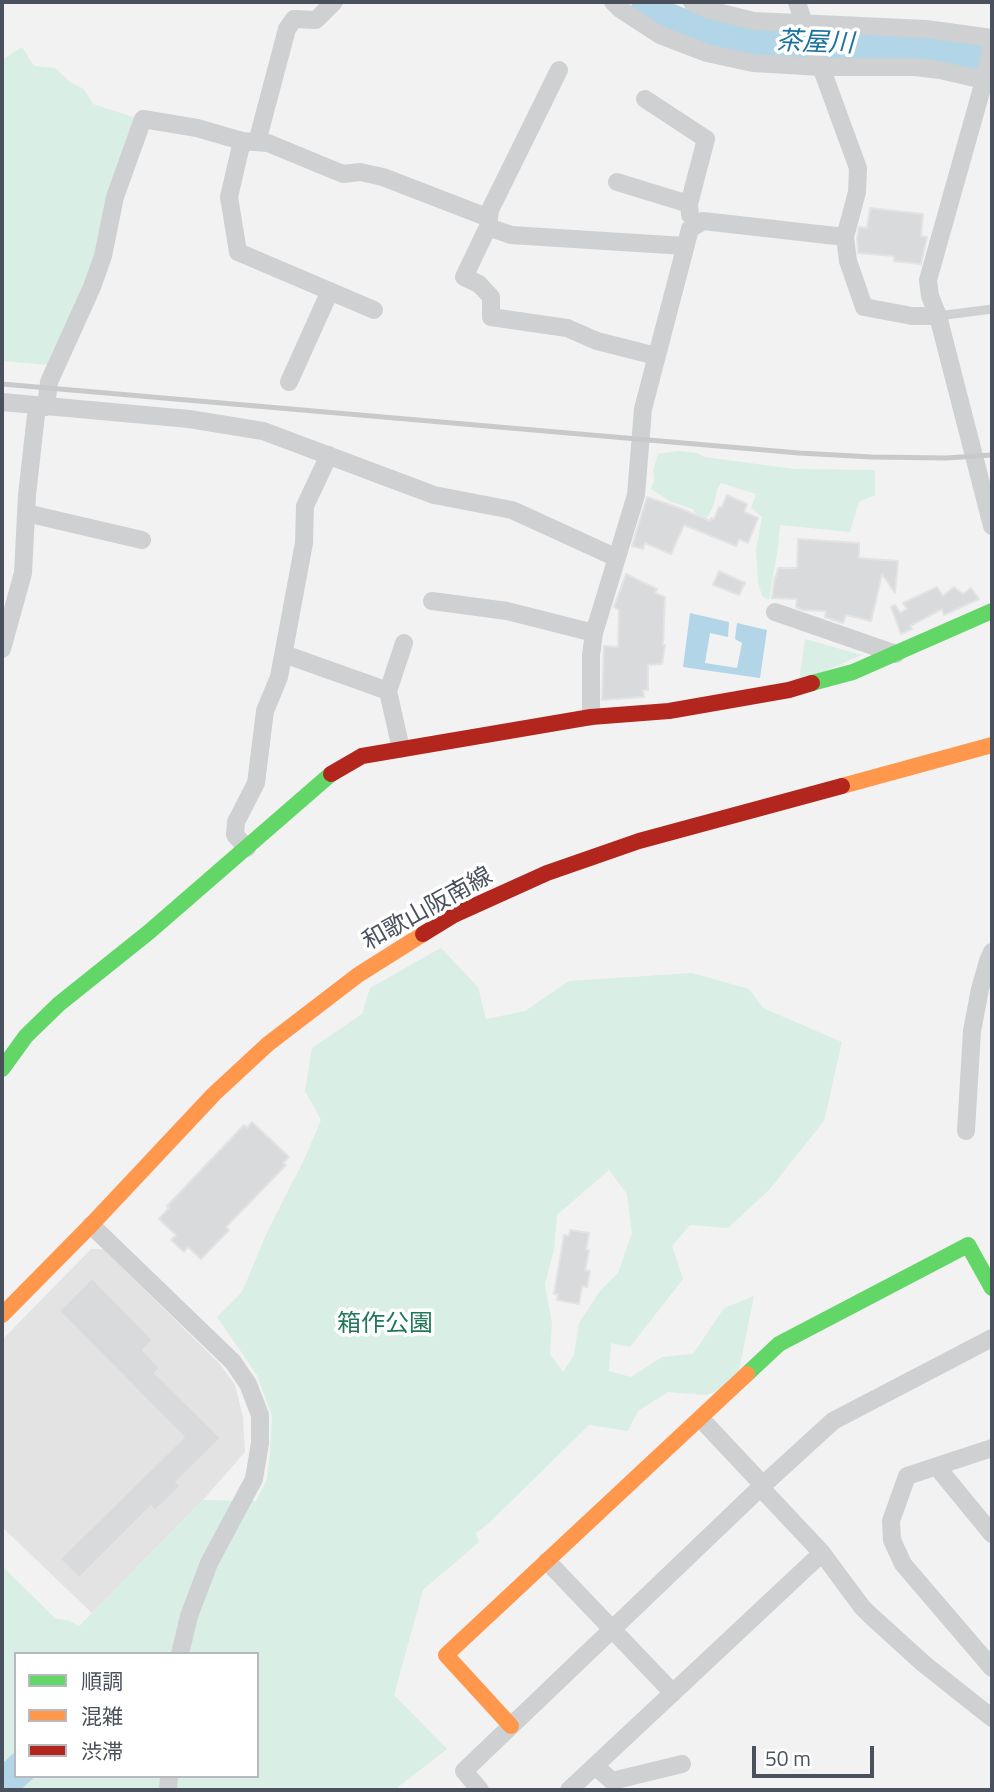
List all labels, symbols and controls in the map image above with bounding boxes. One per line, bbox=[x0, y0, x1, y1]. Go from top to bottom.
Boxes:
water label: 茶屋川 bbox=[775, 27, 855, 61]
street label: 和歌山阪南線 bbox=[358, 862, 498, 958]
park label: 箱作公園 bbox=[337, 1311, 433, 1339]
legend bbox=[14, 1652, 259, 1778]
text: 順調 bbox=[81, 1665, 123, 1697]
text: 混雑 bbox=[81, 1700, 123, 1732]
scale bar bbox=[756, 1732, 878, 1776]
text: 渋滞 bbox=[81, 1735, 123, 1767]
text: 50 m bbox=[765, 1742, 811, 1774]

